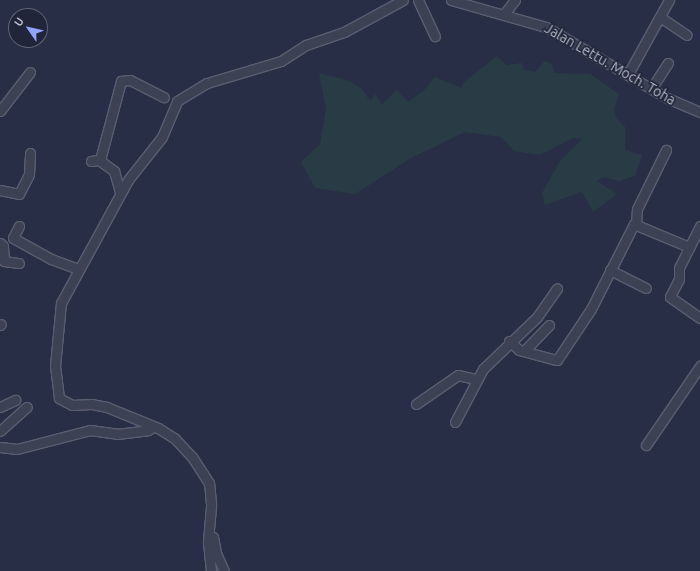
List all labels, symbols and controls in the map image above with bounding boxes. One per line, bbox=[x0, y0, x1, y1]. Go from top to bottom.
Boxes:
north arrow bbox=[8, 8, 48, 48]
text: U bbox=[12, 15, 26, 28]
street label: Jalan Lettu. Moch. Toha bbox=[541, 20, 679, 108]

